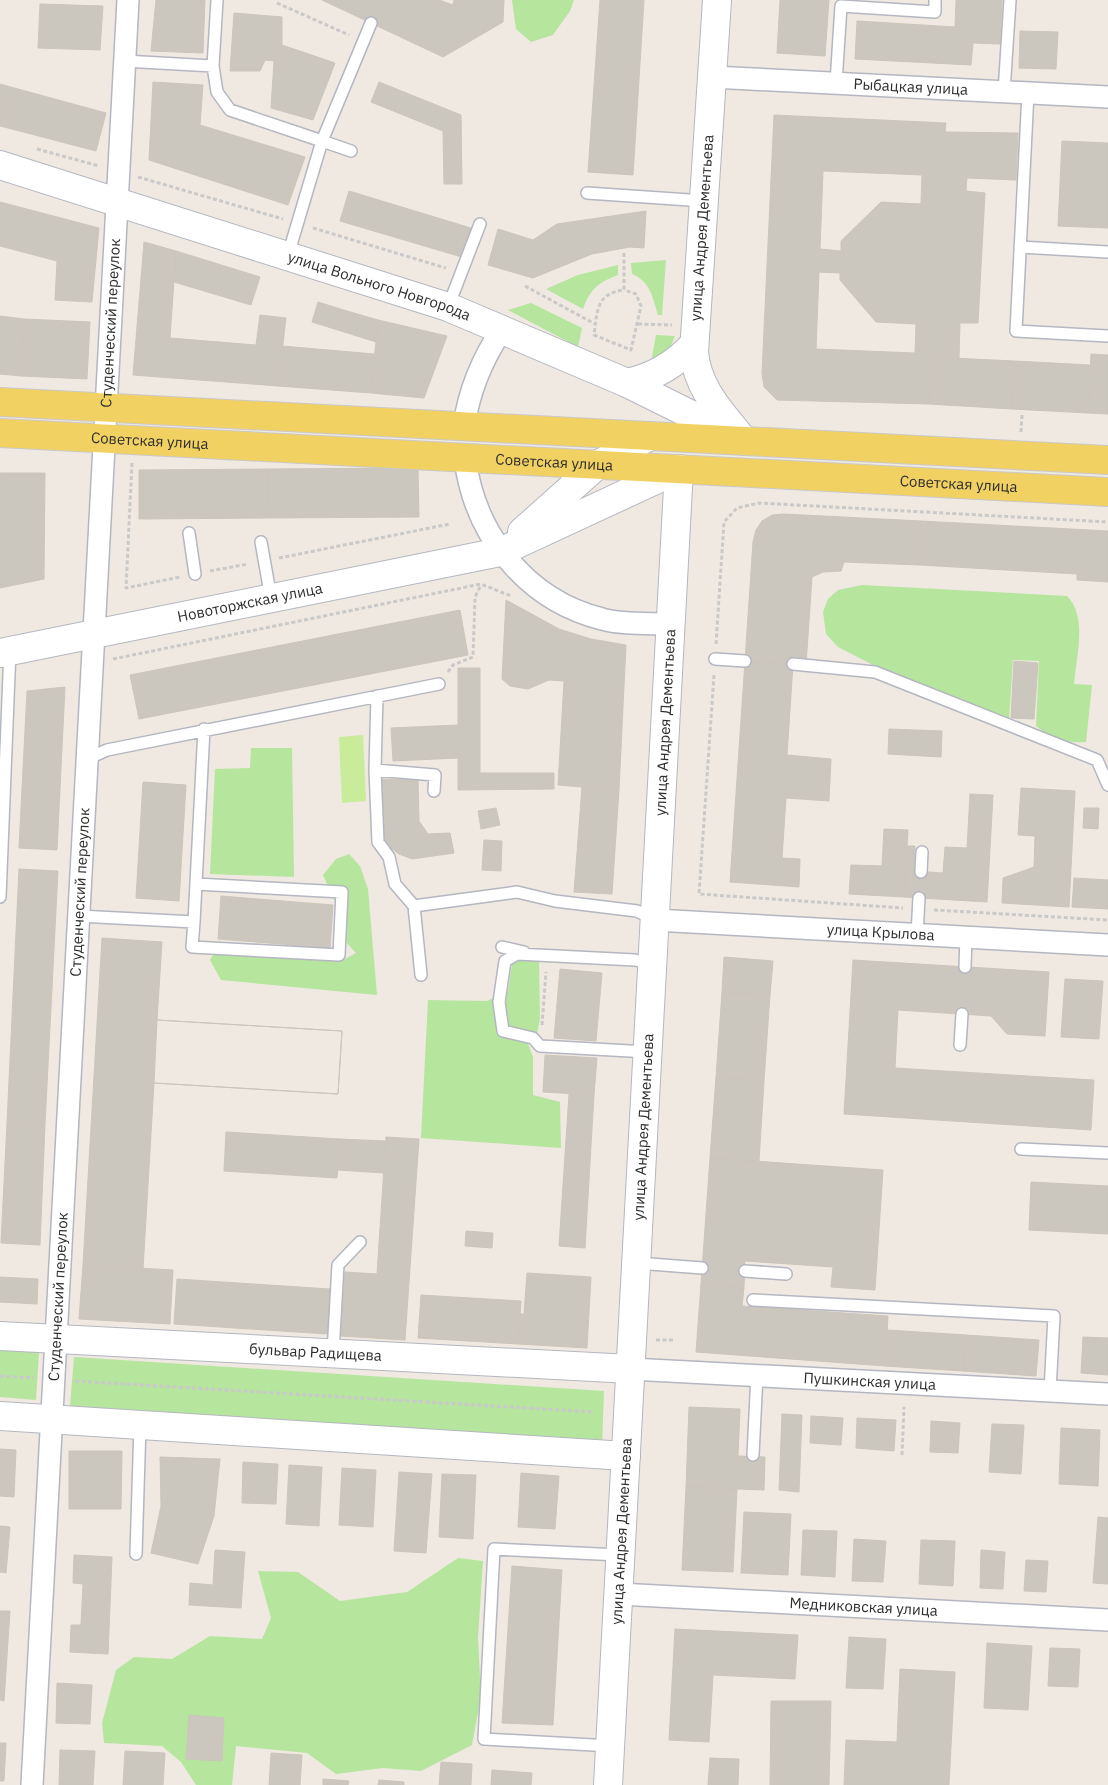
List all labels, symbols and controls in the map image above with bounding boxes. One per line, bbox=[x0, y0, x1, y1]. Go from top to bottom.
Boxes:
street label: Рыбацкая улица bbox=[853, 74, 969, 99]
street label: улица Андрея Дементьева bbox=[686, 134, 717, 322]
street label: Студенческий переулок bbox=[96, 238, 124, 408]
street label: улица Вольного Новгорода bbox=[286, 247, 474, 325]
street label: Советская улица bbox=[90, 428, 209, 453]
street label: Советская улица bbox=[495, 449, 614, 475]
street label: Советская улица bbox=[899, 471, 1018, 496]
street label: Новоторжская улица bbox=[176, 578, 324, 626]
street label: улица Андрея Дементьева bbox=[650, 629, 679, 816]
street label: Студенческий переулок bbox=[65, 807, 94, 977]
street label: улица Крылова bbox=[826, 919, 935, 944]
street label: улица Андрея Дементьева bbox=[628, 1033, 658, 1221]
street label: Студенческий переулок bbox=[44, 1212, 72, 1382]
street label: бульвар Радищева bbox=[249, 1339, 382, 1365]
street label: Пушкинская улица bbox=[803, 1368, 936, 1394]
street label: улица Андрея Дементьева bbox=[607, 1437, 636, 1625]
street label: Медниковская улица bbox=[789, 1593, 938, 1620]

